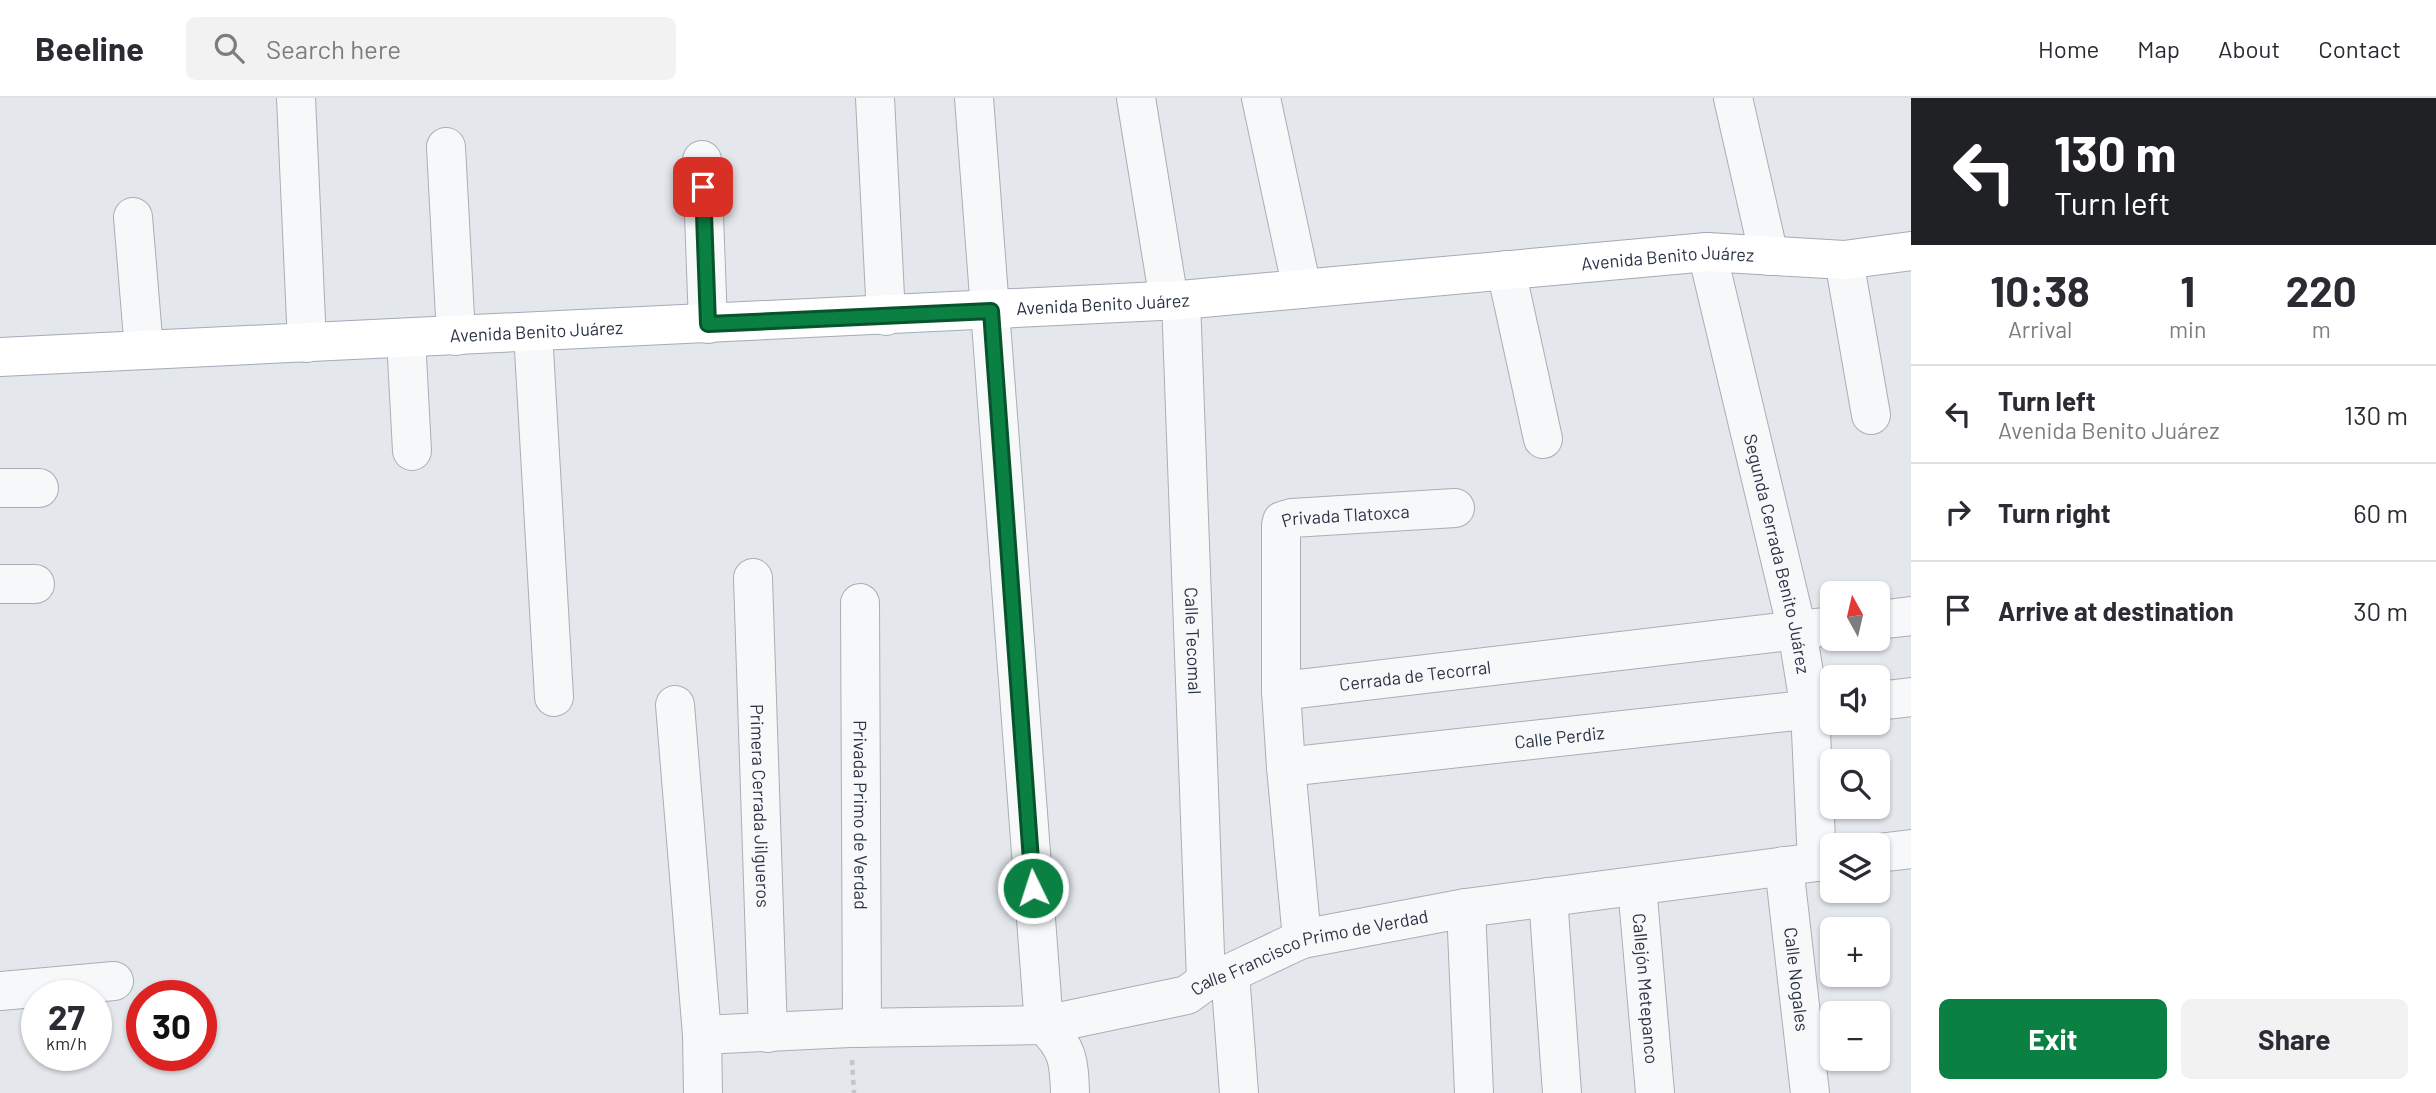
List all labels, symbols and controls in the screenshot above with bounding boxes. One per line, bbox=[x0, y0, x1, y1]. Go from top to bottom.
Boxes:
search box bbox=[186, 17, 676, 80]
text: Beeline bbox=[35, 28, 144, 68]
icon: search bbox=[210, 29, 248, 67]
text: Search here bbox=[266, 33, 401, 64]
text: Home bbox=[2038, 34, 2099, 63]
text: Map bbox=[2137, 34, 2180, 63]
text: About bbox=[2218, 34, 2280, 63]
text: Contact bbox=[2318, 34, 2401, 63]
text: 130 m bbox=[2054, 123, 2176, 182]
icon: left bbox=[1939, 126, 2030, 217]
pin bbox=[673, 157, 733, 217]
icon: arrive bbox=[684, 168, 722, 206]
text: Turn left bbox=[2054, 183, 2171, 221]
street label: Avenida Benito Juárez bbox=[1580, 241, 1755, 274]
text: 10:38 bbox=[1990, 265, 2090, 315]
text: 1 bbox=[2180, 265, 2195, 315]
text: 220 bbox=[2286, 265, 2357, 315]
street label: Avenida Benito Juárez bbox=[1016, 288, 1190, 319]
text: Arrival bbox=[2008, 315, 2072, 343]
text: min bbox=[2169, 315, 2206, 343]
text: m bbox=[2312, 315, 2331, 343]
street label: Avenida Benito Juárez bbox=[449, 316, 624, 346]
text: Turn left bbox=[1998, 385, 2096, 416]
icon: left bbox=[1939, 395, 1977, 433]
text: 130 m bbox=[2344, 399, 2408, 430]
text: Avenida Benito Juárez bbox=[1998, 416, 2219, 444]
street label: Segunda Cerrada Benito Juárez bbox=[1740, 432, 1815, 675]
icon: right bbox=[1939, 493, 1977, 531]
text: Turn right bbox=[1998, 497, 2111, 528]
text: 60 m bbox=[2353, 497, 2408, 528]
street label: Privada Tlatoxca bbox=[1279, 500, 1410, 532]
north arrow bbox=[1820, 581, 1890, 651]
map controls bbox=[1820, 581, 1890, 1071]
street label: Calle Tecomal bbox=[1181, 587, 1206, 695]
icon: arrive bbox=[1939, 591, 1977, 629]
text: Arrive at destination bbox=[1998, 595, 2234, 626]
text: 30 m bbox=[2353, 595, 2408, 626]
street label: Cerrada de Tecorral bbox=[1338, 655, 1492, 695]
button: sound bbox=[1820, 665, 1890, 735]
street label: Primera Cerrada Jilgueros bbox=[746, 704, 775, 908]
street label: Privada Primo de Verdad bbox=[850, 720, 872, 910]
street label: Calle Perdiz bbox=[1513, 721, 1605, 753]
button: search bbox=[1820, 749, 1890, 819]
button: layers bbox=[1820, 833, 1890, 903]
position arrow bbox=[996, 851, 1070, 925]
street label: Calle Francisco Primo de Verdad bbox=[1186, 904, 1430, 1000]
street label: Callejón Metepanco bbox=[1628, 912, 1663, 1065]
button: + bbox=[1820, 917, 1890, 987]
street label: Calle Nogales bbox=[1780, 926, 1814, 1032]
speed limit sign: 30 bbox=[126, 980, 217, 1071]
text: 27 bbox=[48, 995, 85, 1037]
button: Exit bbox=[1939, 999, 2167, 1079]
button: Share bbox=[2181, 999, 2408, 1079]
button: − bbox=[1820, 1001, 1890, 1071]
text: km/h bbox=[46, 1032, 87, 1054]

